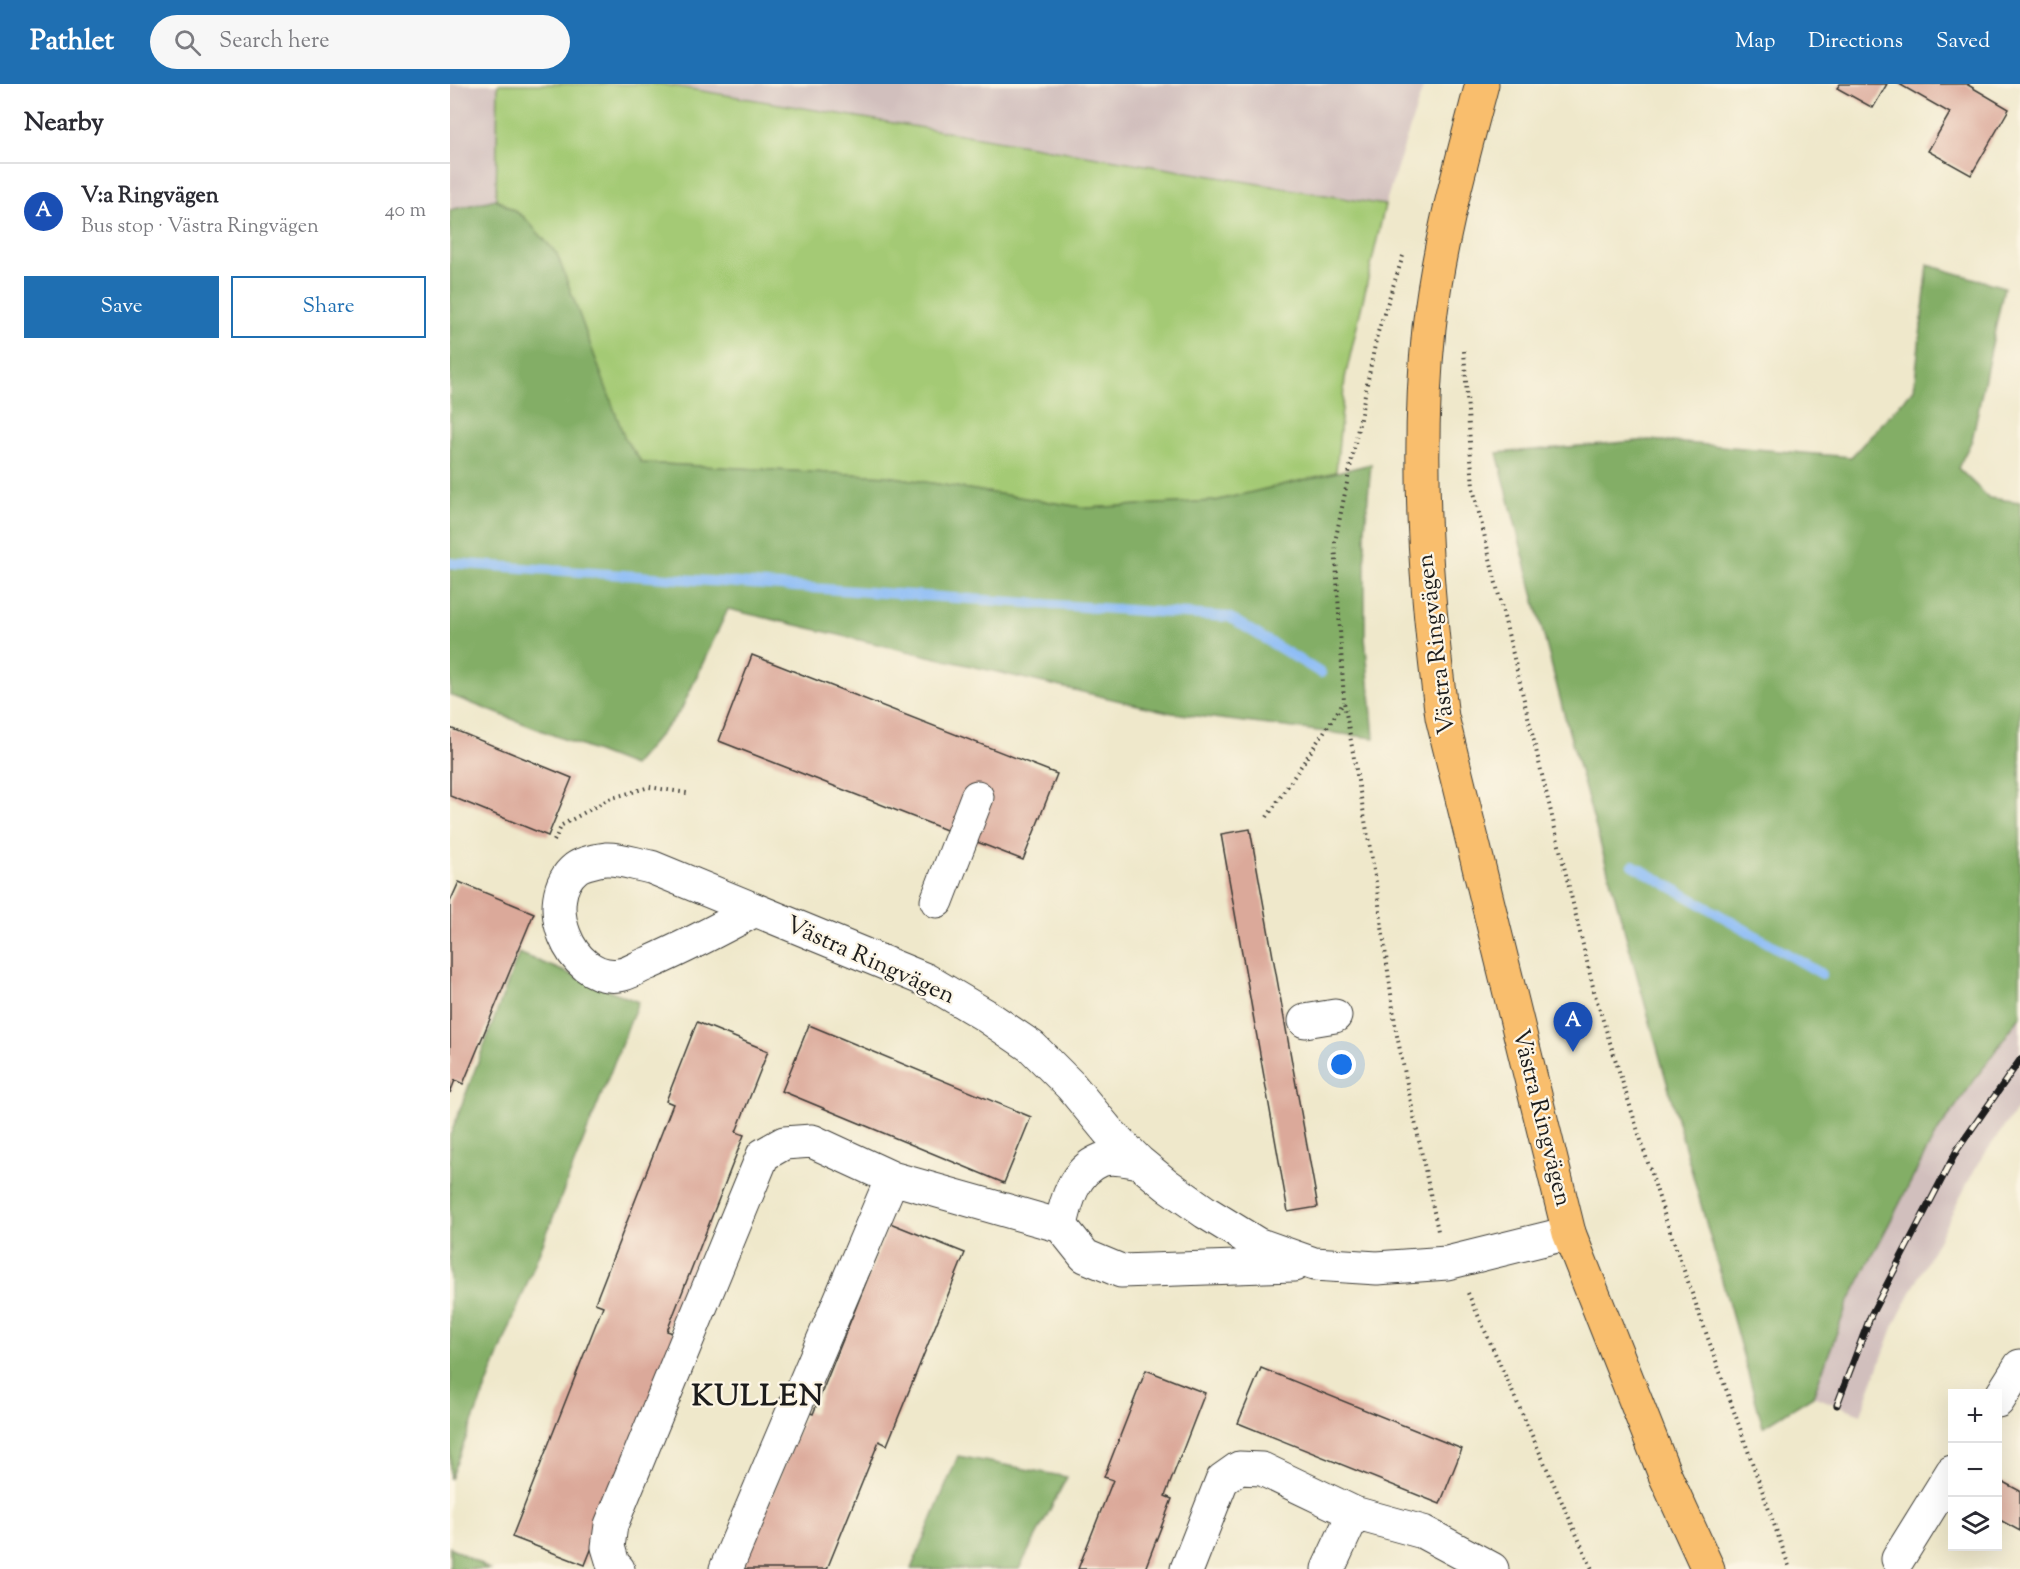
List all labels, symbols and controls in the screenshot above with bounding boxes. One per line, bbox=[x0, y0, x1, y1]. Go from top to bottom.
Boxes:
search box bbox=[150, 15, 570, 69]
text: Pathlet bbox=[30, 22, 114, 62]
icon: search bbox=[171, 26, 204, 59]
text: Search here bbox=[219, 26, 329, 58]
text: Map bbox=[1735, 27, 1775, 57]
text: Directions bbox=[1808, 27, 1903, 57]
text: Saved bbox=[1936, 27, 1990, 57]
text: Nearby bbox=[24, 105, 104, 142]
text: V:a Ringvägen bbox=[81, 181, 219, 213]
text: A bbox=[35, 197, 52, 226]
text: 40 m bbox=[385, 197, 426, 226]
text: Bus stop · Västra Ringvägen bbox=[81, 213, 319, 242]
button: Save bbox=[24, 276, 219, 338]
button: Share bbox=[231, 276, 426, 338]
street label: Västra Ringvägen bbox=[1409, 552, 1465, 736]
street label: Västra Ringvägen bbox=[780, 909, 960, 1013]
pin: A bbox=[1554, 1002, 1592, 1052]
street label: Västra Ringvägen bbox=[1503, 1026, 1579, 1210]
your location bbox=[1327, 1050, 1356, 1079]
district label: KULLEN bbox=[692, 1376, 824, 1419]
map controls bbox=[1948, 1389, 2002, 1551]
button: + bbox=[1948, 1389, 2002, 1443]
button: − bbox=[1948, 1443, 2002, 1497]
button: layers bbox=[1948, 1497, 2002, 1551]

